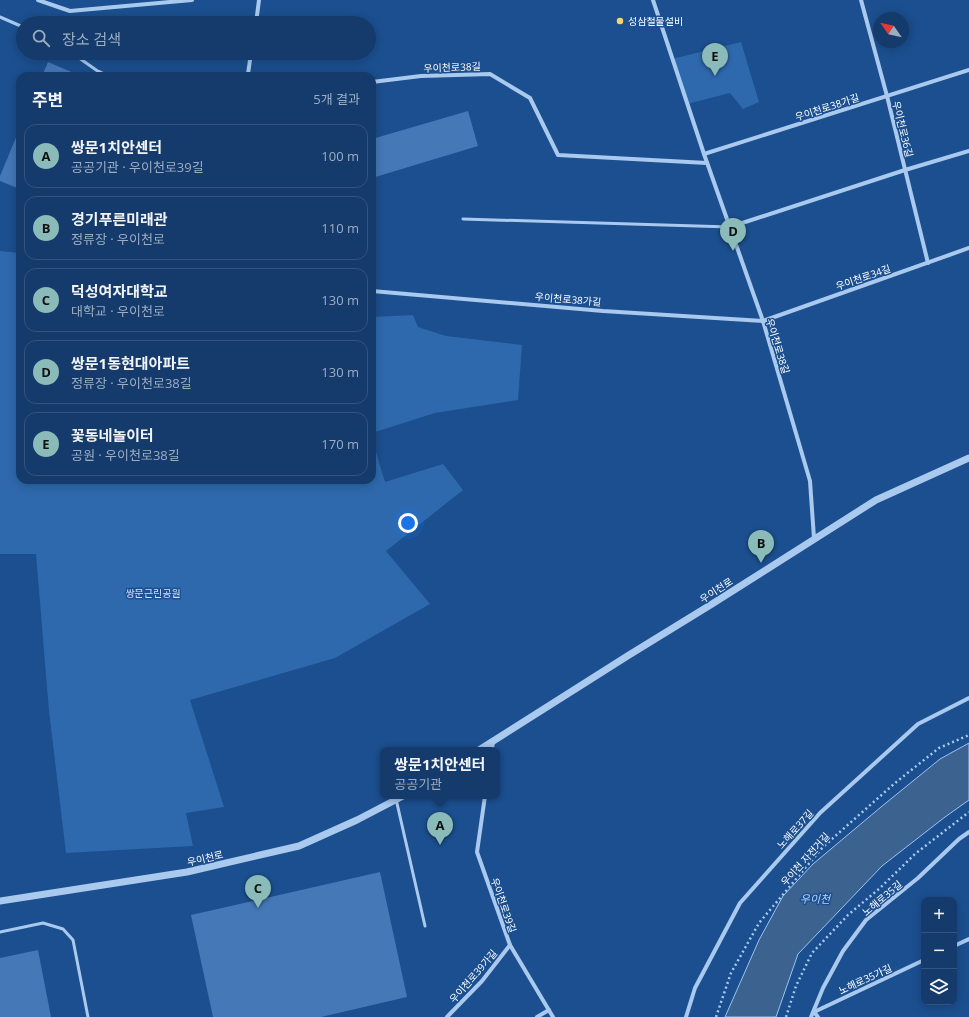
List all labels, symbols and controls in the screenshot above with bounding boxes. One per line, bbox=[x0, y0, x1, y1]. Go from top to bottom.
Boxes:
north arrow bbox=[873, 12, 909, 48]
place label: 성삼철물설비 bbox=[628, 14, 683, 28]
search box bbox=[16, 16, 376, 60]
marker: 성삼철물설비 bbox=[615, 16, 625, 26]
icon: search bbox=[30, 27, 52, 49]
text: 장소 검색 bbox=[62, 29, 121, 49]
pin: E bbox=[702, 43, 728, 76]
street label: 우이천로38길 bbox=[423, 59, 481, 75]
text: 주변 bbox=[32, 88, 63, 111]
text: 5개 결과 bbox=[313, 90, 360, 108]
street label: 우이천로38가길 bbox=[793, 90, 861, 124]
street label: 우이천로36길 bbox=[889, 99, 917, 159]
text: 쌍문1치안센터 bbox=[71, 137, 162, 157]
text: A bbox=[42, 147, 50, 165]
text: 100 m bbox=[321, 147, 359, 165]
text: 공공기관 · 우이천로39길 bbox=[71, 158, 204, 176]
text: 경기푸른미래관 bbox=[71, 209, 168, 229]
pin: D bbox=[720, 218, 746, 251]
text: B bbox=[42, 219, 50, 237]
text: 110 m bbox=[321, 219, 359, 237]
text: 정류장 · 우이천로 bbox=[71, 230, 165, 248]
street label: 우이천로34길 bbox=[834, 261, 892, 293]
text: 덕성여자대학교 bbox=[71, 281, 168, 301]
street label: 우이천로38가길 bbox=[534, 289, 602, 309]
text: C bbox=[42, 291, 50, 309]
text: 130 m bbox=[321, 291, 359, 309]
text: 대학교 · 우이천로 bbox=[71, 302, 165, 320]
street label: 우이천로38길 bbox=[763, 316, 793, 376]
text: 쌍문1동현대아파트 bbox=[71, 353, 190, 373]
text: D bbox=[41, 363, 51, 381]
text: 130 m bbox=[321, 363, 359, 381]
text: 정류장 · 우이천로38길 bbox=[71, 374, 192, 392]
text: 꽃동네놀이터 bbox=[71, 425, 154, 445]
text: E bbox=[42, 435, 50, 453]
text: 170 m bbox=[321, 435, 359, 453]
text: 공원 · 우이천로38길 bbox=[71, 446, 180, 464]
your location bbox=[398, 513, 418, 533]
pin: B bbox=[748, 530, 774, 563]
street label: 우이천로 bbox=[697, 574, 735, 606]
park label: 쌍문근린공원 bbox=[125, 586, 181, 600]
popup bbox=[380, 747, 500, 799]
text: 쌍문1치안센터 bbox=[394, 754, 486, 774]
text: 공공기관 bbox=[394, 775, 442, 793]
street label: 노해로37길 bbox=[774, 806, 816, 852]
pin: A bbox=[427, 812, 453, 845]
street label: 우이천 자전거길 bbox=[777, 829, 833, 889]
street label: 우이천로 bbox=[185, 847, 225, 869]
pin: C bbox=[245, 875, 271, 908]
street label: 우이천로39길 bbox=[488, 876, 520, 934]
street label: 노해로35길 bbox=[859, 877, 905, 919]
water label: 우이천 bbox=[800, 891, 832, 906]
map controls bbox=[921, 897, 957, 1005]
button: + bbox=[921, 897, 957, 933]
button: − bbox=[921, 933, 957, 969]
street label: 우이천로39가길 bbox=[446, 946, 500, 1006]
street label: 노해로35가길 bbox=[836, 961, 894, 997]
button: layers bbox=[921, 969, 957, 1005]

